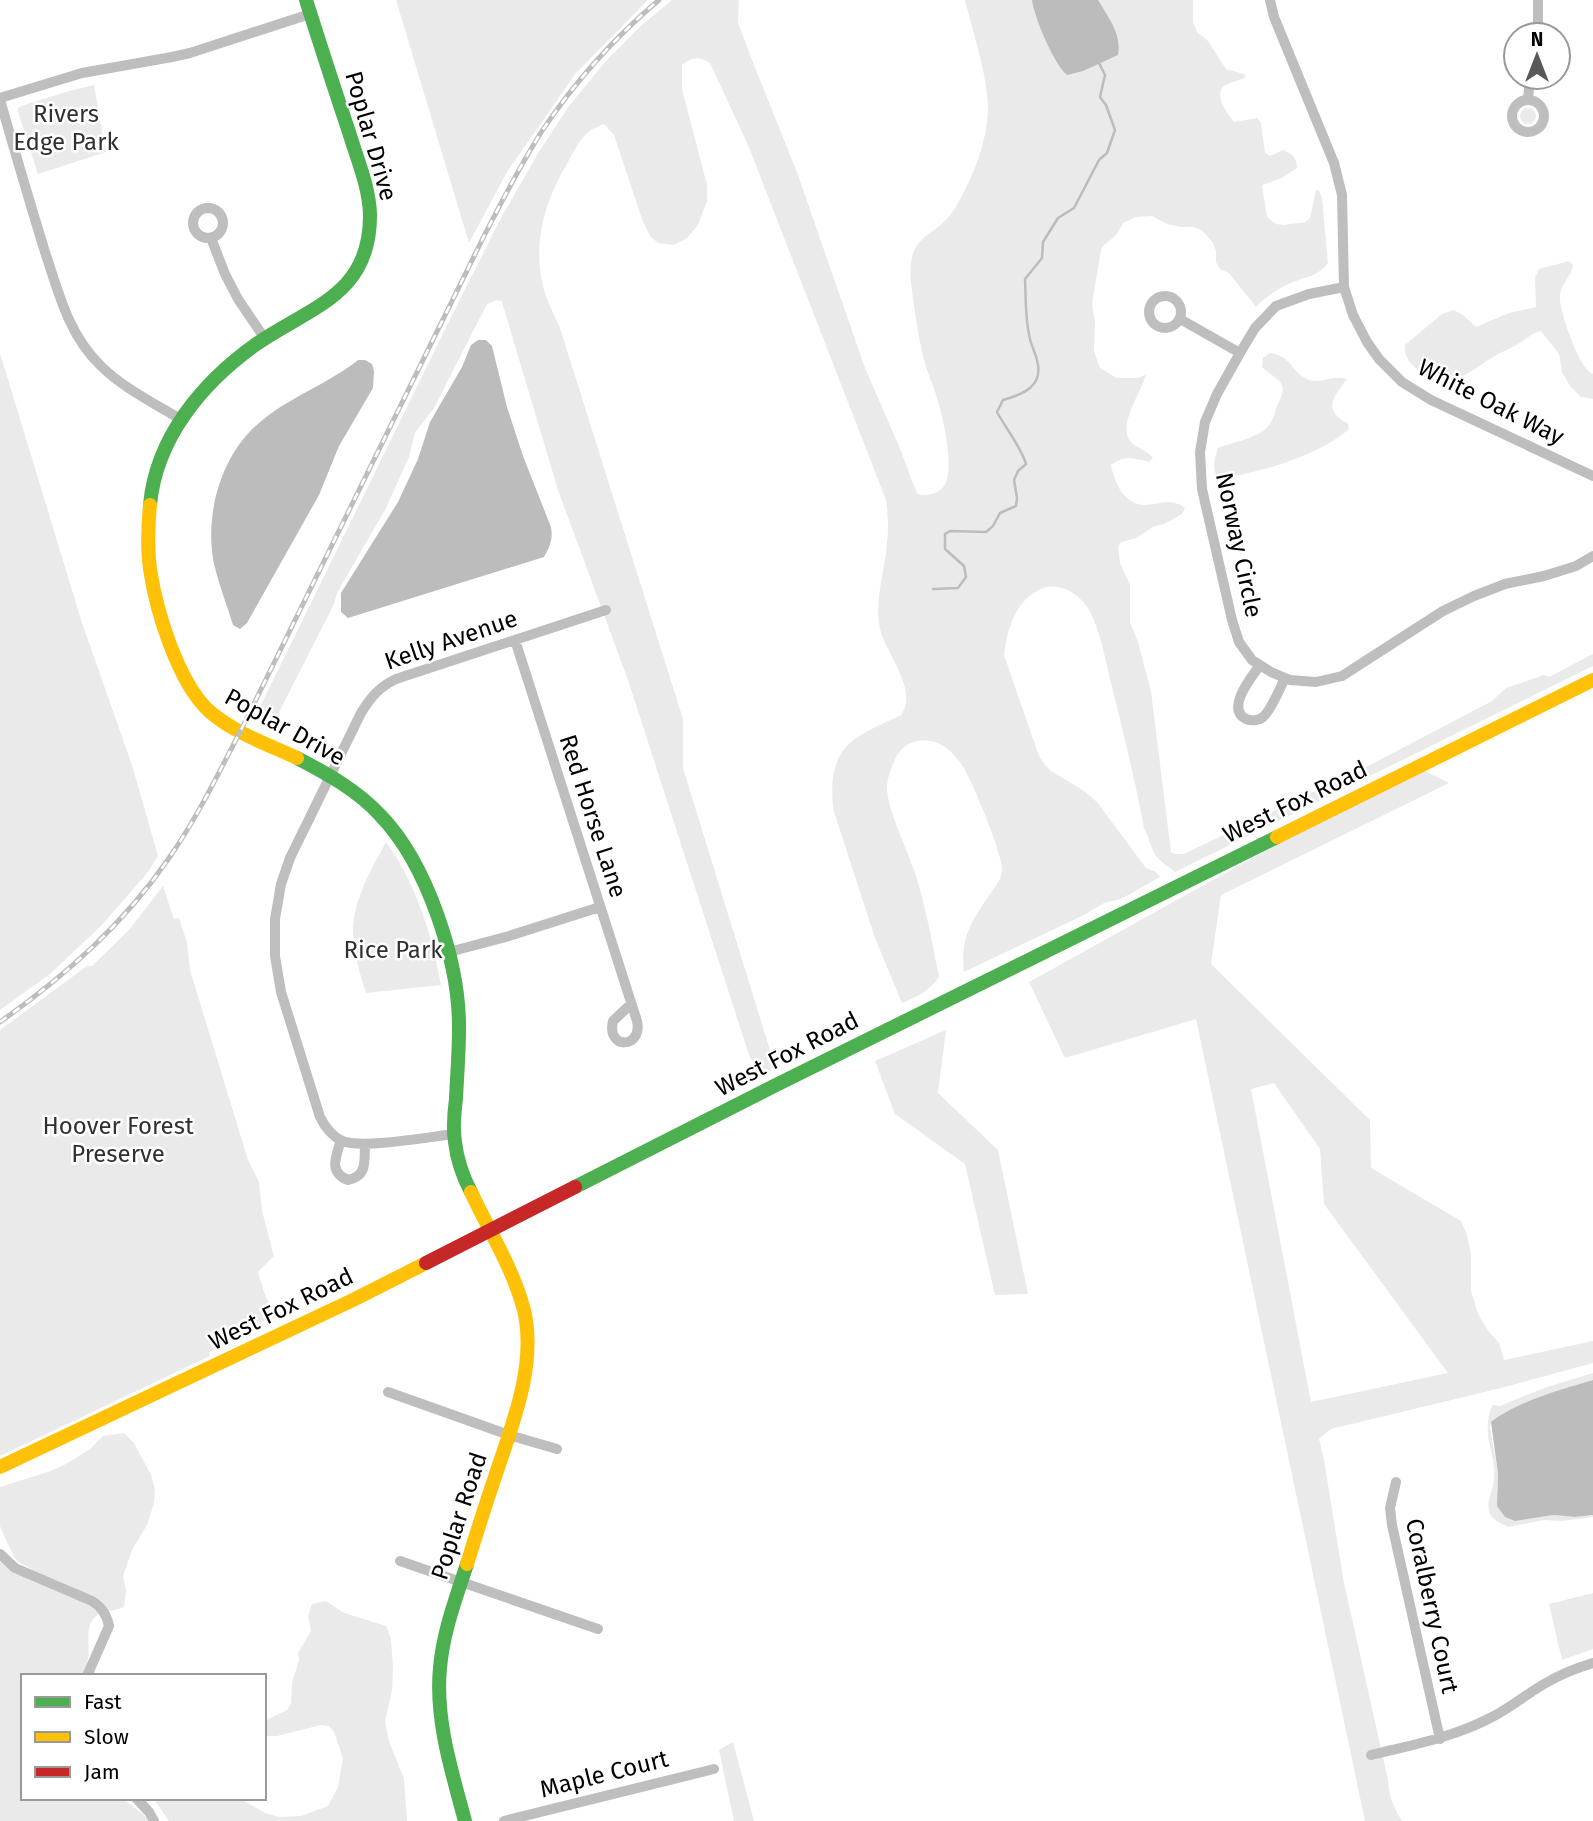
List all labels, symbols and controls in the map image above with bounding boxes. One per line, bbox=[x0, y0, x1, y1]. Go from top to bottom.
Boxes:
north arrow bbox=[1502, 21, 1572, 91]
text: N bbox=[1531, 28, 1543, 51]
street label: Poplar Drive bbox=[339, 68, 403, 204]
park label: Rivers Edge Park bbox=[13, 100, 119, 156]
street label: White Oak Way bbox=[1413, 353, 1569, 451]
street label: Norway Circle bbox=[1210, 470, 1268, 620]
street label: Kelly Avenue bbox=[381, 604, 521, 676]
street label: Poplar Drive bbox=[220, 682, 350, 772]
street label: Red Horse Lane bbox=[553, 731, 633, 901]
street label: West Fox Road bbox=[1218, 755, 1372, 849]
park label: Rice Park bbox=[344, 936, 443, 964]
street label: West Fox Road bbox=[711, 1006, 863, 1102]
park label: Hoover Forest Preserve bbox=[42, 1112, 194, 1168]
street label: West Fox Road bbox=[204, 1262, 358, 1356]
street label: Poplar Road bbox=[425, 1449, 493, 1583]
street label: Coralberry Court bbox=[1400, 1516, 1464, 1696]
legend bbox=[21, 1674, 266, 1800]
text: Fast bbox=[84, 1689, 122, 1715]
text: Slow bbox=[84, 1724, 129, 1750]
street label: Maple Court bbox=[537, 1744, 671, 1803]
text: Jam bbox=[84, 1759, 120, 1785]

